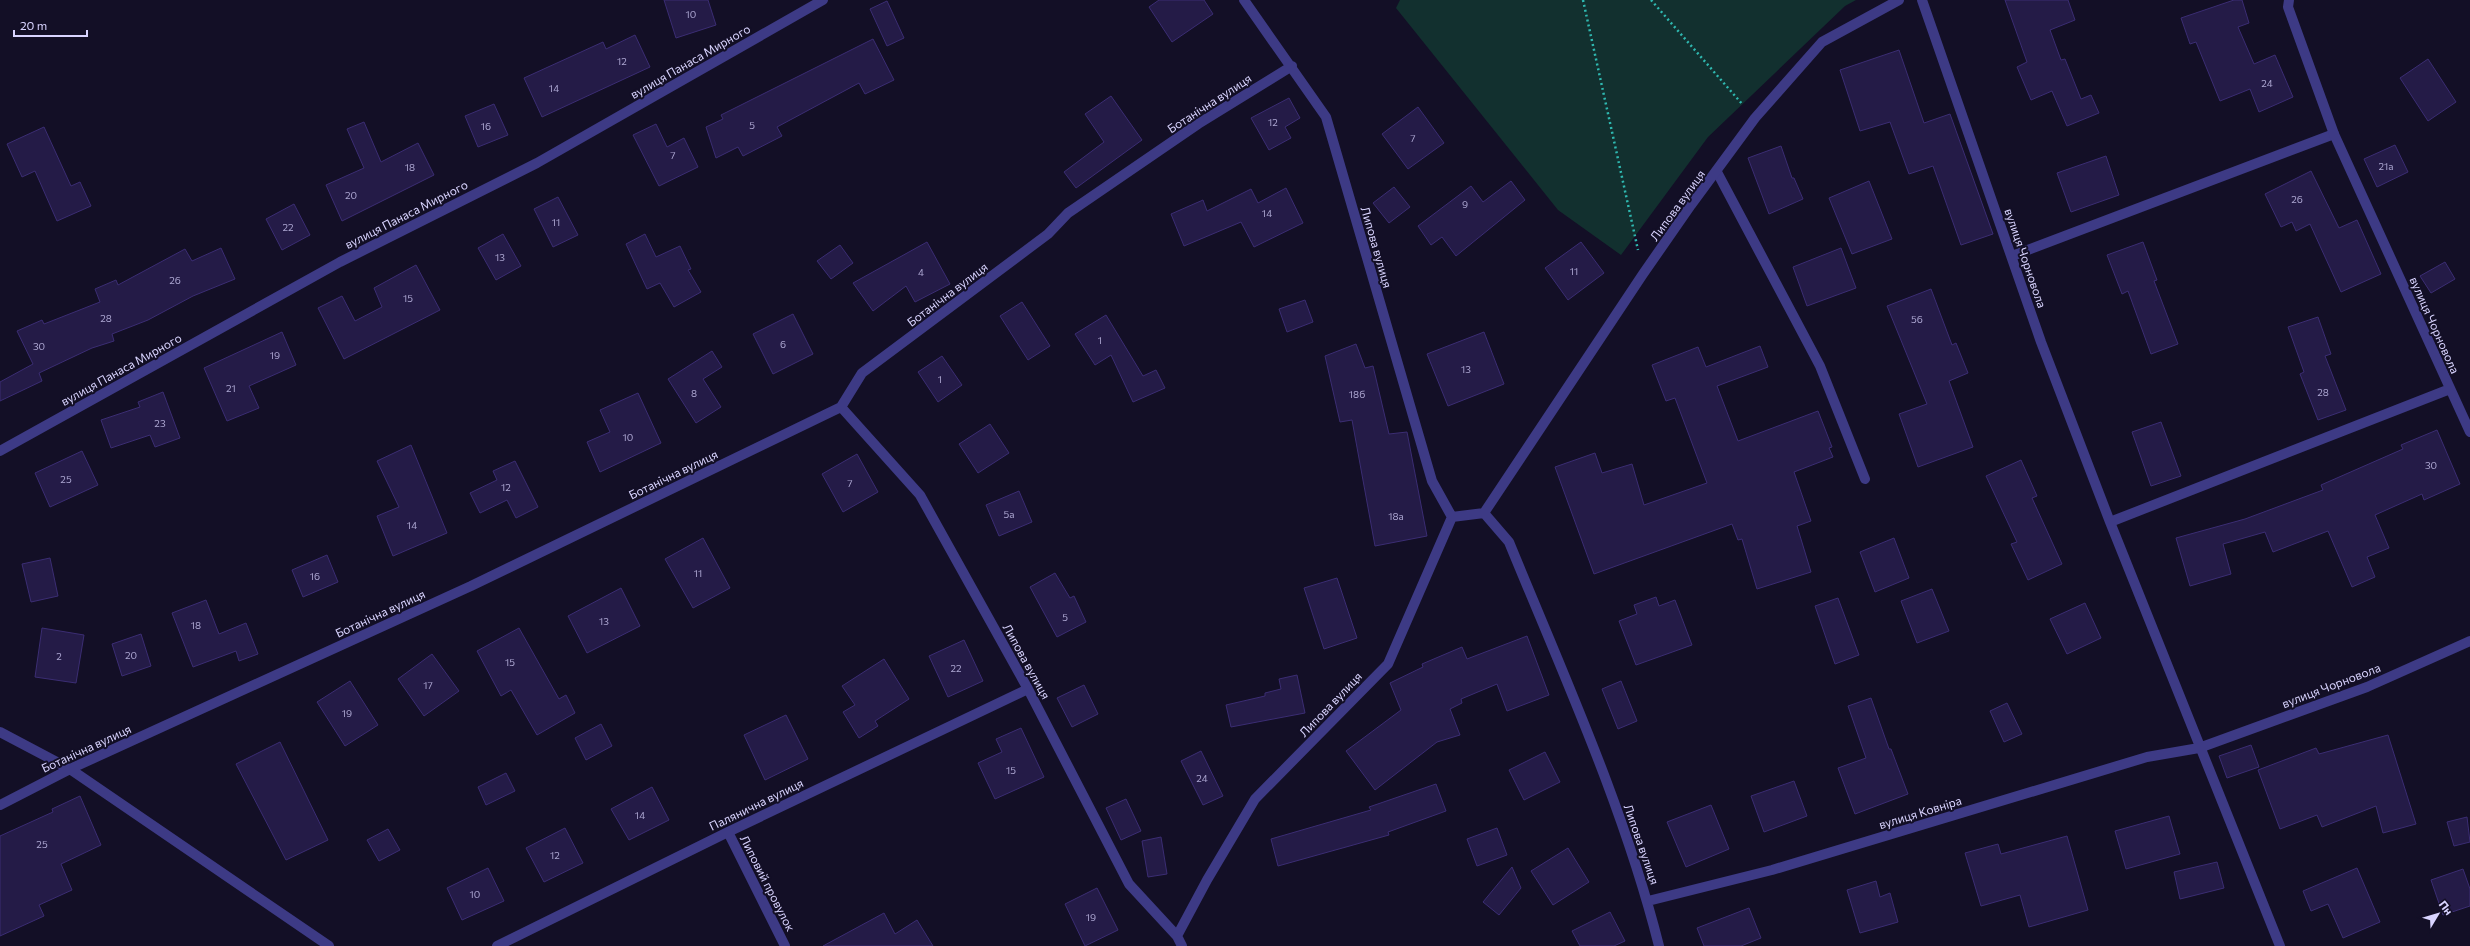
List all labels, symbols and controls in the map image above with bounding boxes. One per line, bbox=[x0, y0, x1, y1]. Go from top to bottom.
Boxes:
house number: 10 bbox=[686, 8, 696, 20]
scale bar bbox=[14, 12, 87, 38]
text: 20 m bbox=[20, 18, 47, 32]
street label: вулиця Панаса Мирного bbox=[628, 21, 752, 101]
house number: 12 bbox=[617, 55, 627, 67]
street label: Ботанічна вулиця bbox=[1164, 71, 1254, 135]
house number: 24 bbox=[2261, 77, 2273, 89]
house number: 14 bbox=[549, 82, 559, 94]
house number: 12 bbox=[1268, 116, 1278, 128]
house number: 5 bbox=[749, 119, 755, 131]
house number: 16 bbox=[481, 120, 491, 132]
house number: 7 bbox=[1410, 132, 1416, 144]
house number: 7 bbox=[670, 149, 676, 161]
house number: 21а bbox=[2378, 160, 2394, 172]
house number: 18 bbox=[405, 161, 415, 173]
street label: Липова вулиця bbox=[1647, 167, 1707, 243]
street label: вулиця Панаса Мирного bbox=[342, 177, 470, 251]
house number: 20 bbox=[345, 189, 357, 201]
house number: 26 bbox=[2291, 193, 2303, 205]
house number: 9 bbox=[1462, 198, 1468, 210]
street label: Липова вулиця bbox=[1359, 205, 1395, 289]
street label: вулиця Чорновола bbox=[2002, 206, 2050, 310]
house number: 14 bbox=[1262, 207, 1272, 219]
house number: 11 bbox=[552, 216, 560, 228]
house number: 22 bbox=[282, 221, 294, 233]
house number: 13 bbox=[495, 251, 505, 263]
street label: Ботанічна вулиця bbox=[904, 259, 990, 329]
house number: 11 bbox=[1570, 265, 1578, 277]
house number: 4 bbox=[918, 266, 924, 278]
house number: 26 bbox=[169, 274, 181, 286]
street label: вулиця Чорновола bbox=[2407, 274, 2463, 376]
house number: 15 bbox=[403, 292, 413, 304]
house number: 28 bbox=[100, 312, 112, 324]
house number: 56 bbox=[1911, 313, 1923, 325]
street label: вулиця Панаса Мирного bbox=[58, 330, 184, 408]
house number: 1 bbox=[1098, 334, 1102, 346]
house number: 6 bbox=[780, 338, 786, 350]
house number: 30 bbox=[33, 340, 45, 352]
house number: 19 bbox=[270, 349, 280, 361]
house number: 13 bbox=[1461, 363, 1471, 375]
house number: 1 bbox=[938, 373, 942, 385]
house number: 21 bbox=[226, 382, 236, 394]
house number: 28 bbox=[2317, 386, 2329, 398]
house number: 8 bbox=[691, 387, 697, 399]
house number: 18б bbox=[1349, 388, 1365, 400]
house number: 23 bbox=[154, 417, 166, 429]
house number: 10 bbox=[623, 431, 633, 443]
street label: Ботанічна вулиця bbox=[626, 446, 720, 502]
house number: 30 bbox=[2425, 459, 2437, 471]
house number: 25 bbox=[60, 473, 72, 485]
house number: 7 bbox=[847, 477, 853, 489]
house number: 12 bbox=[501, 481, 511, 493]
house number: 5а bbox=[1004, 508, 1014, 520]
house number: 18а bbox=[1388, 510, 1404, 522]
house number: 14 bbox=[407, 519, 417, 531]
house number: 11 bbox=[694, 567, 702, 579]
house number: 16 bbox=[310, 570, 320, 582]
street label: Ботанічна вулиця bbox=[333, 586, 427, 640]
house number: 5 bbox=[1062, 611, 1068, 623]
house number: 13 bbox=[599, 615, 609, 627]
house number: 18 bbox=[191, 619, 201, 631]
street label: Липова вулиця bbox=[1001, 621, 1053, 701]
house number: 20 bbox=[125, 649, 137, 661]
house number: 2 bbox=[56, 650, 62, 662]
house number: 15 bbox=[505, 656, 515, 668]
street label: вулиця Чорновола bbox=[2280, 660, 2382, 710]
house number: 22 bbox=[950, 662, 962, 674]
street label: Липова вулиця bbox=[1296, 669, 1364, 739]
house number: 17 bbox=[423, 679, 433, 691]
house number: 19 bbox=[342, 707, 352, 719]
street label: Ботанічна вулиця bbox=[39, 721, 133, 775]
house number: 15 bbox=[1006, 764, 1016, 776]
house number: 24 bbox=[1196, 772, 1208, 784]
street label: Палянична вулиця bbox=[707, 775, 805, 833]
street label: вулиця Ковніра bbox=[1877, 793, 1963, 831]
street label: Липова вулиця bbox=[1622, 802, 1662, 886]
house number: 14 bbox=[635, 809, 645, 821]
street label: Липовий провулок bbox=[738, 833, 799, 934]
house number: 25 bbox=[36, 838, 48, 850]
house number: 12 bbox=[550, 849, 560, 861]
house number: 10 bbox=[470, 888, 480, 900]
north arrow bbox=[2418, 894, 2458, 934]
text: Пн bbox=[2437, 898, 2456, 917]
house number: 19 bbox=[1086, 911, 1096, 923]

